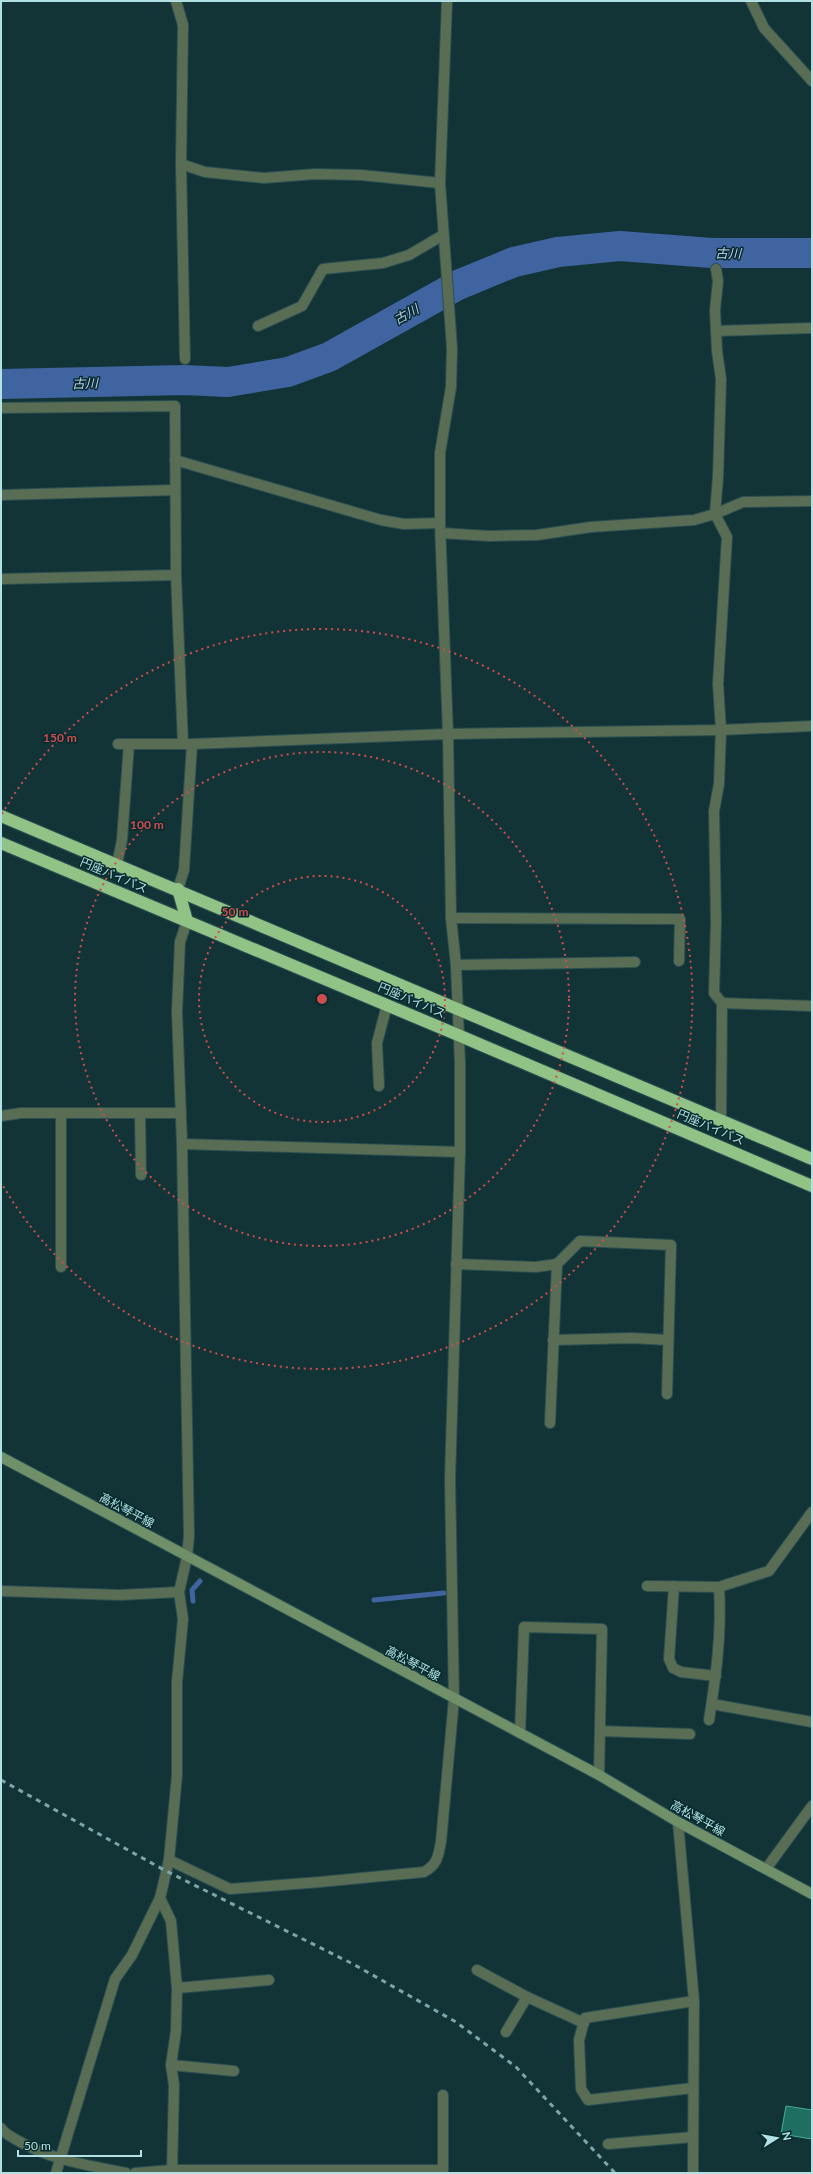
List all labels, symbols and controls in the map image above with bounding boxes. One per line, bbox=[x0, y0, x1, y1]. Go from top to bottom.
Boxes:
water label: 古川 bbox=[715, 245, 743, 261]
water label: 古川 bbox=[391, 300, 423, 327]
water label: 古川 bbox=[72, 375, 100, 391]
text: 150 m bbox=[43, 730, 77, 745]
text: 100 m bbox=[130, 817, 164, 832]
street label: 円座バイパス bbox=[78, 854, 150, 896]
text: 50 m bbox=[222, 904, 248, 919]
street label: 円座バイパス bbox=[376, 979, 448, 1021]
centre of rings bbox=[315, 992, 329, 1006]
street label: 円座バイパス bbox=[675, 1106, 747, 1148]
street label: 高松琴平線 bbox=[97, 1489, 157, 1531]
street label: 高松琴平線 bbox=[383, 1642, 443, 1684]
street label: 高松琴平線 bbox=[668, 1797, 728, 1839]
north arrow bbox=[757, 2118, 797, 2158]
text: N bbox=[780, 2131, 794, 2141]
scale bar bbox=[18, 2132, 141, 2158]
text: 50 m bbox=[24, 2138, 51, 2153]

